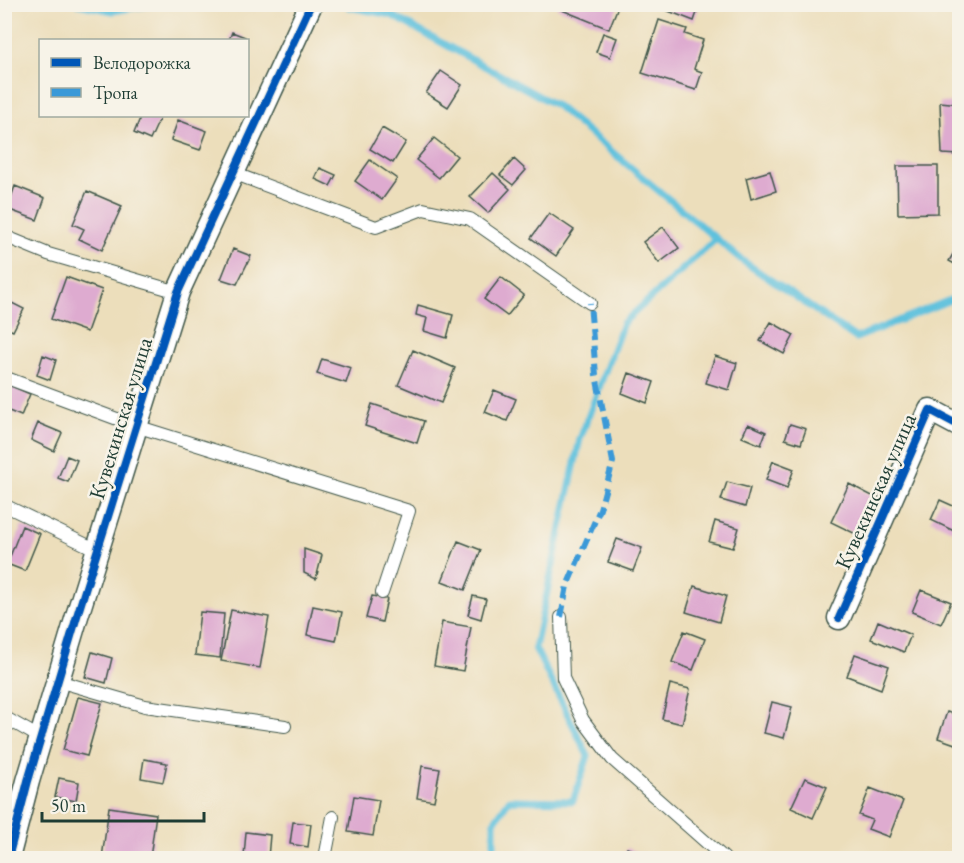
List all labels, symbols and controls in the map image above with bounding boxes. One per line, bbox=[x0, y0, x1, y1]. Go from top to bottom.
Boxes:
legend bbox=[39, 39, 249, 117]
text: Велодорожка bbox=[93, 51, 192, 74]
text: Тропа bbox=[93, 81, 139, 104]
street label: Кувекинская улица bbox=[82, 333, 159, 503]
street label: Кувекинская улица bbox=[828, 408, 923, 574]
scale bar bbox=[42, 785, 204, 823]
text: 50 m bbox=[51, 794, 86, 817]

